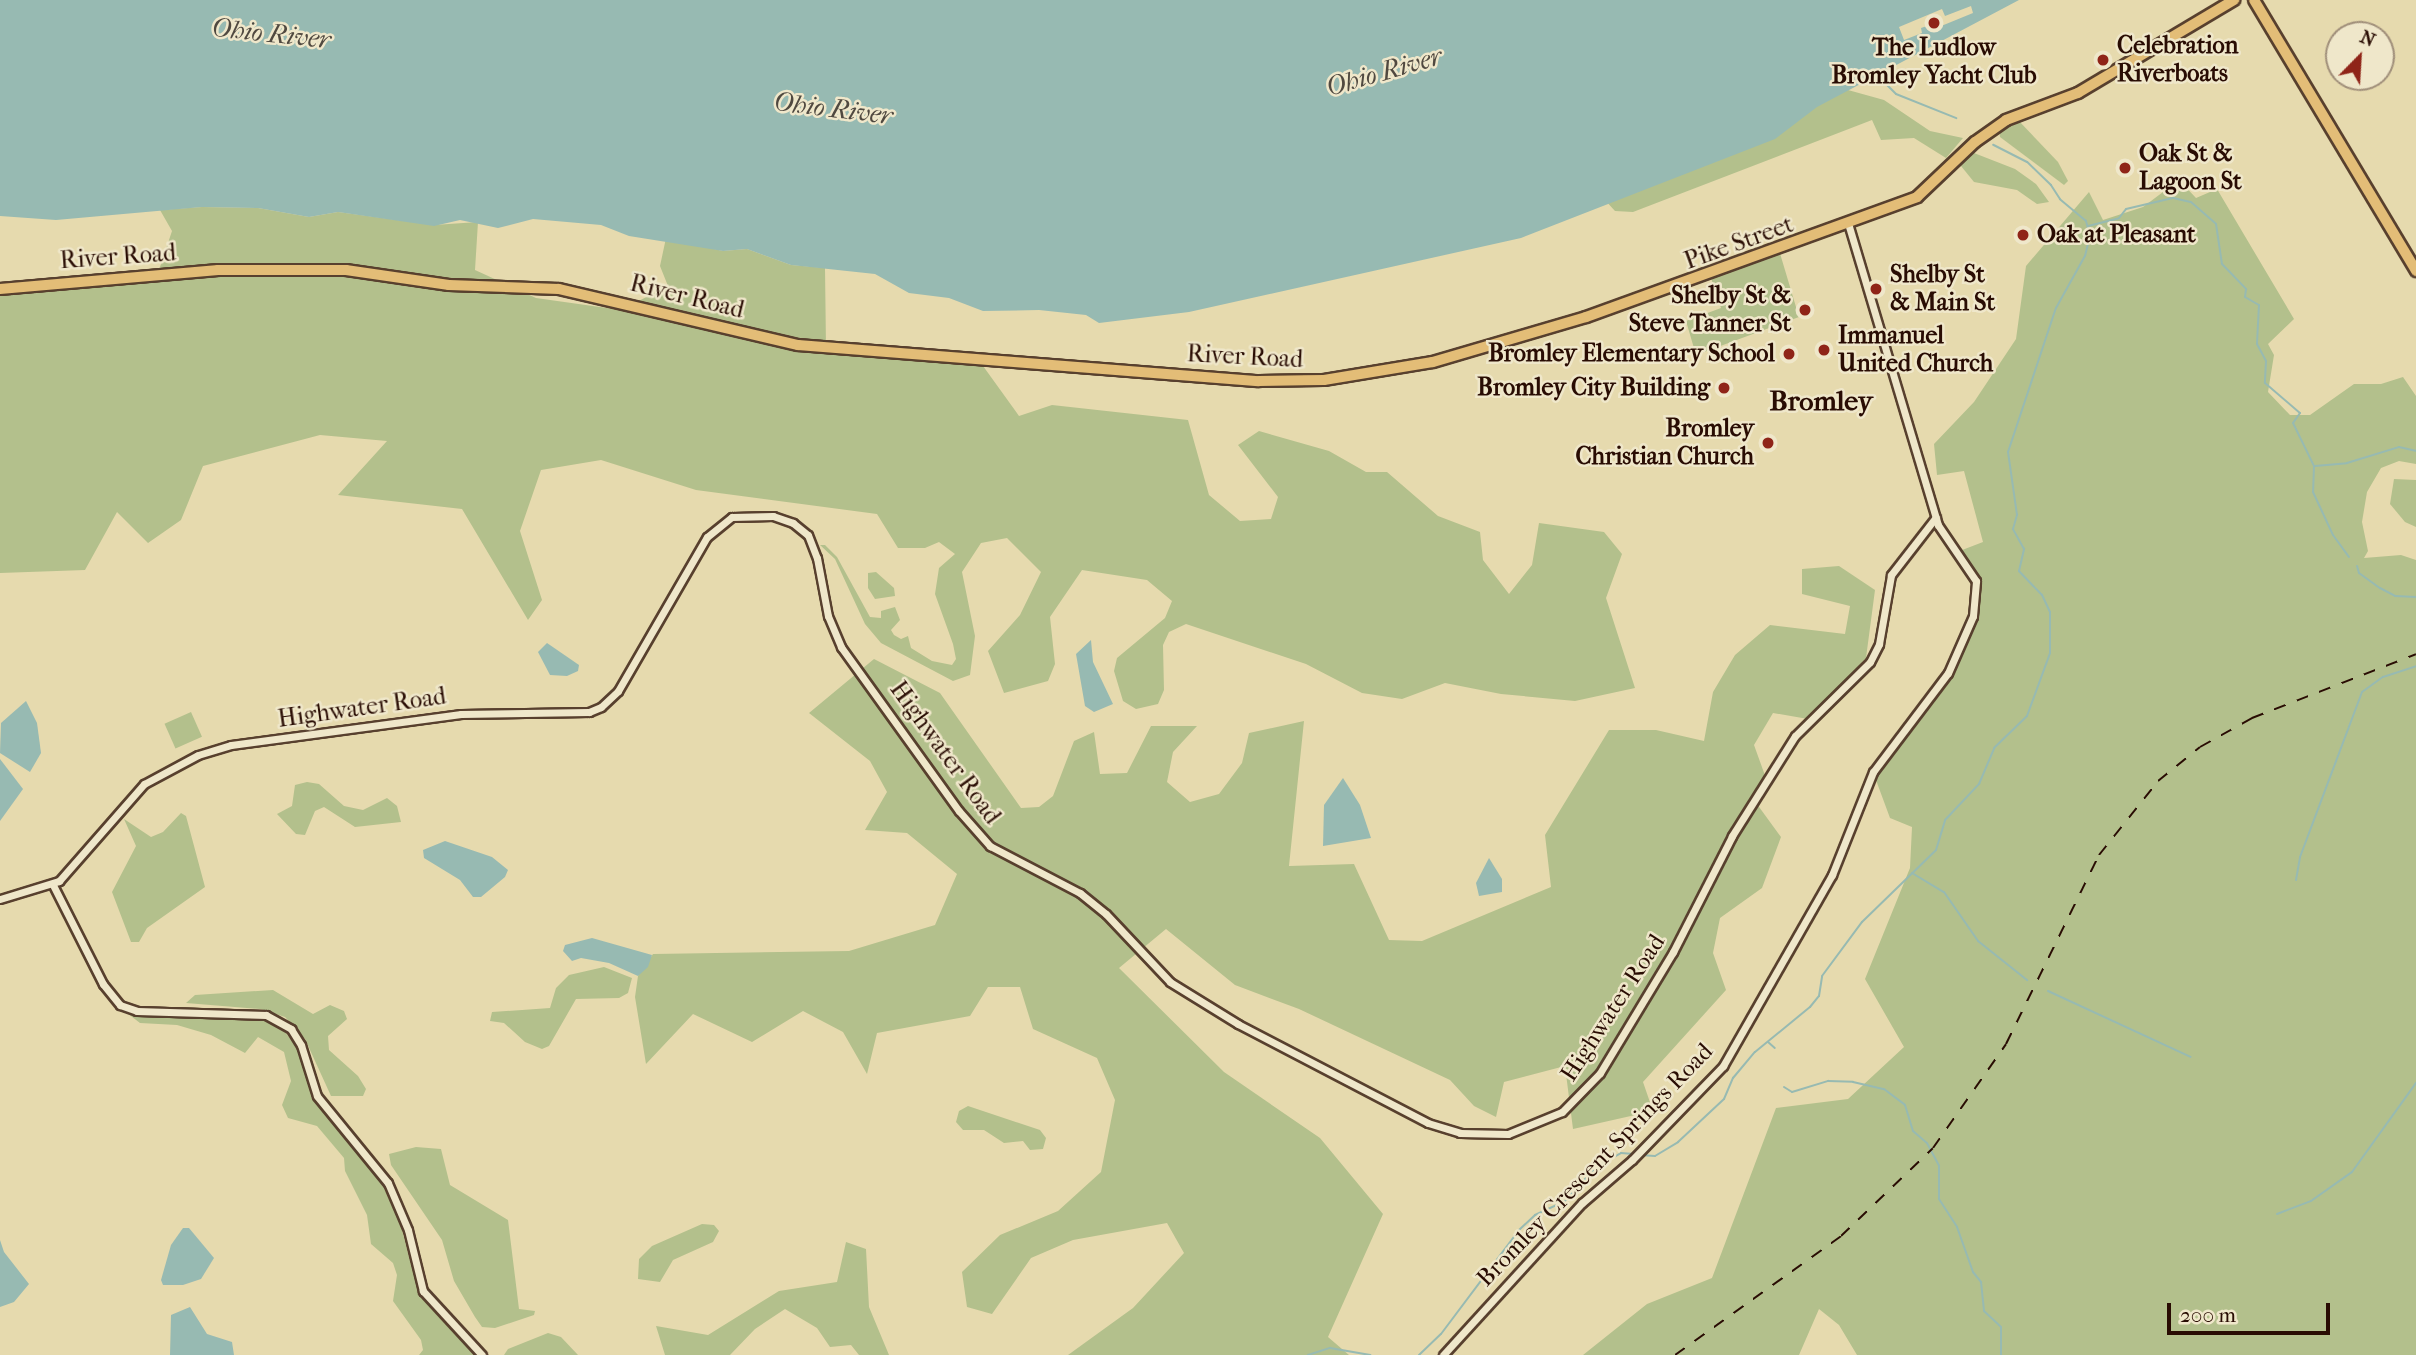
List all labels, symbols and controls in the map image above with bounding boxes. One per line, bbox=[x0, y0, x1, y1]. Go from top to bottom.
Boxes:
water label: Ohio River bbox=[210, 12, 332, 56]
marker: The Ludlow Bromley Yacht Club bbox=[1926, 15, 1942, 31]
north arrow bbox=[2325, 21, 2395, 91]
text: N bbox=[2357, 26, 2379, 52]
place label: Celebration Riverboats bbox=[2117, 32, 2238, 88]
place label: The Ludlow Bromley Yacht Club bbox=[1831, 34, 2037, 90]
water label: Ohio River bbox=[1322, 41, 1446, 103]
marker: Celebration Riverboats bbox=[2095, 52, 2111, 68]
water label: Ohio River bbox=[772, 86, 894, 132]
place label: Oak St & Lagoon St bbox=[2139, 140, 2242, 196]
marker: Oak St & Lagoon St bbox=[2117, 160, 2133, 176]
street label: Pike Street bbox=[1681, 210, 1797, 276]
place label: Oak at Pleasant bbox=[2037, 221, 2196, 249]
marker: Oak at Pleasant bbox=[2015, 227, 2031, 243]
street label: River Road bbox=[59, 239, 177, 275]
place label: Shelby St & Main St bbox=[1890, 261, 1995, 317]
street label: River Road bbox=[627, 269, 747, 325]
marker: Shelby St & Main St bbox=[1868, 281, 1884, 297]
place label: Shelby St & Steve Tanner St bbox=[1629, 282, 1791, 338]
marker: Shelby St & Steve Tanner St bbox=[1797, 302, 1813, 318]
place label: Immanuel United Church bbox=[1838, 322, 1993, 378]
street label: River Road bbox=[1186, 340, 1304, 374]
place label: Bromley Elementary School bbox=[1488, 340, 1775, 368]
marker: Immanuel United Church bbox=[1816, 342, 1832, 358]
marker: Bromley Elementary School bbox=[1781, 346, 1797, 362]
place label: Bromley City Building bbox=[1477, 374, 1710, 402]
marker: Bromley City Building bbox=[1716, 380, 1732, 396]
district label: Bromley bbox=[1769, 384, 1873, 418]
place label: Bromley Christian Church bbox=[1575, 415, 1754, 471]
marker: Bromley Christian Church bbox=[1760, 435, 1776, 451]
street label: Highwater Road bbox=[883, 676, 1007, 830]
street label: Highwater Road bbox=[276, 682, 448, 734]
street label: Highwater Road bbox=[1555, 929, 1671, 1087]
street label: Bromley Crescent Springs Road bbox=[1471, 1037, 1719, 1293]
scale bar bbox=[2171, 1288, 2334, 1332]
text: 200 m bbox=[2180, 1303, 2236, 1327]

